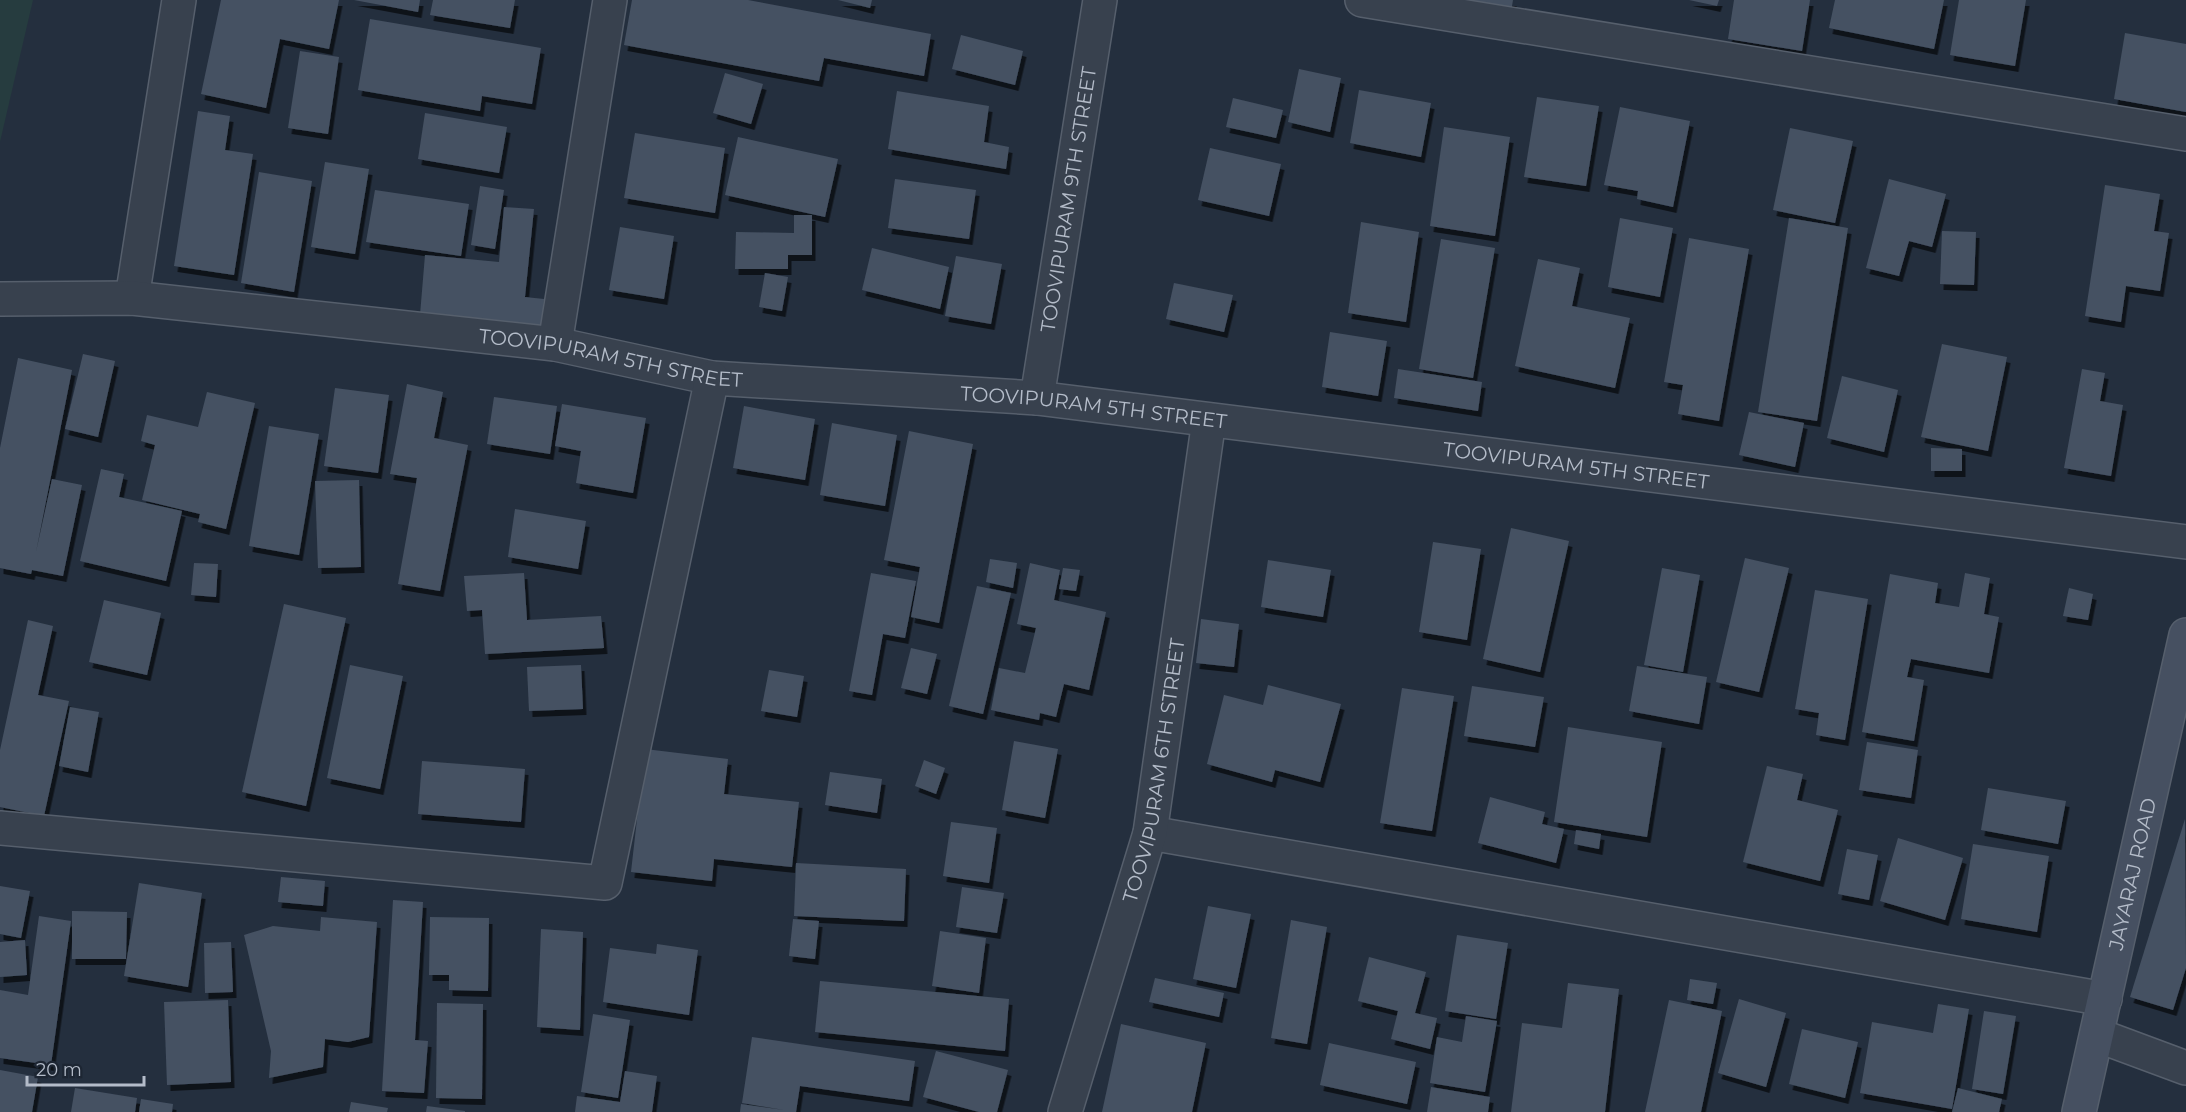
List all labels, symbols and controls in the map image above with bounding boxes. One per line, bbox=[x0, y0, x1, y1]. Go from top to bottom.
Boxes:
street label: TOOVIPURAM 9TH STREET bbox=[1036, 64, 1101, 334]
street label: TOOVIPURAM 5TH STREET bbox=[478, 324, 744, 392]
street label: TOOVIPURAM 5TH STREET bbox=[960, 381, 1229, 434]
street label: TOOVIPURAM 5TH STREET bbox=[1442, 437, 1711, 494]
street label: TOOVIPURAM 6TH STREET bbox=[1118, 636, 1190, 905]
street label: JAYARAJ ROAD bbox=[2103, 795, 2161, 953]
scale bar bbox=[27, 1049, 144, 1087]
text: 20 m bbox=[36, 1059, 82, 1081]

